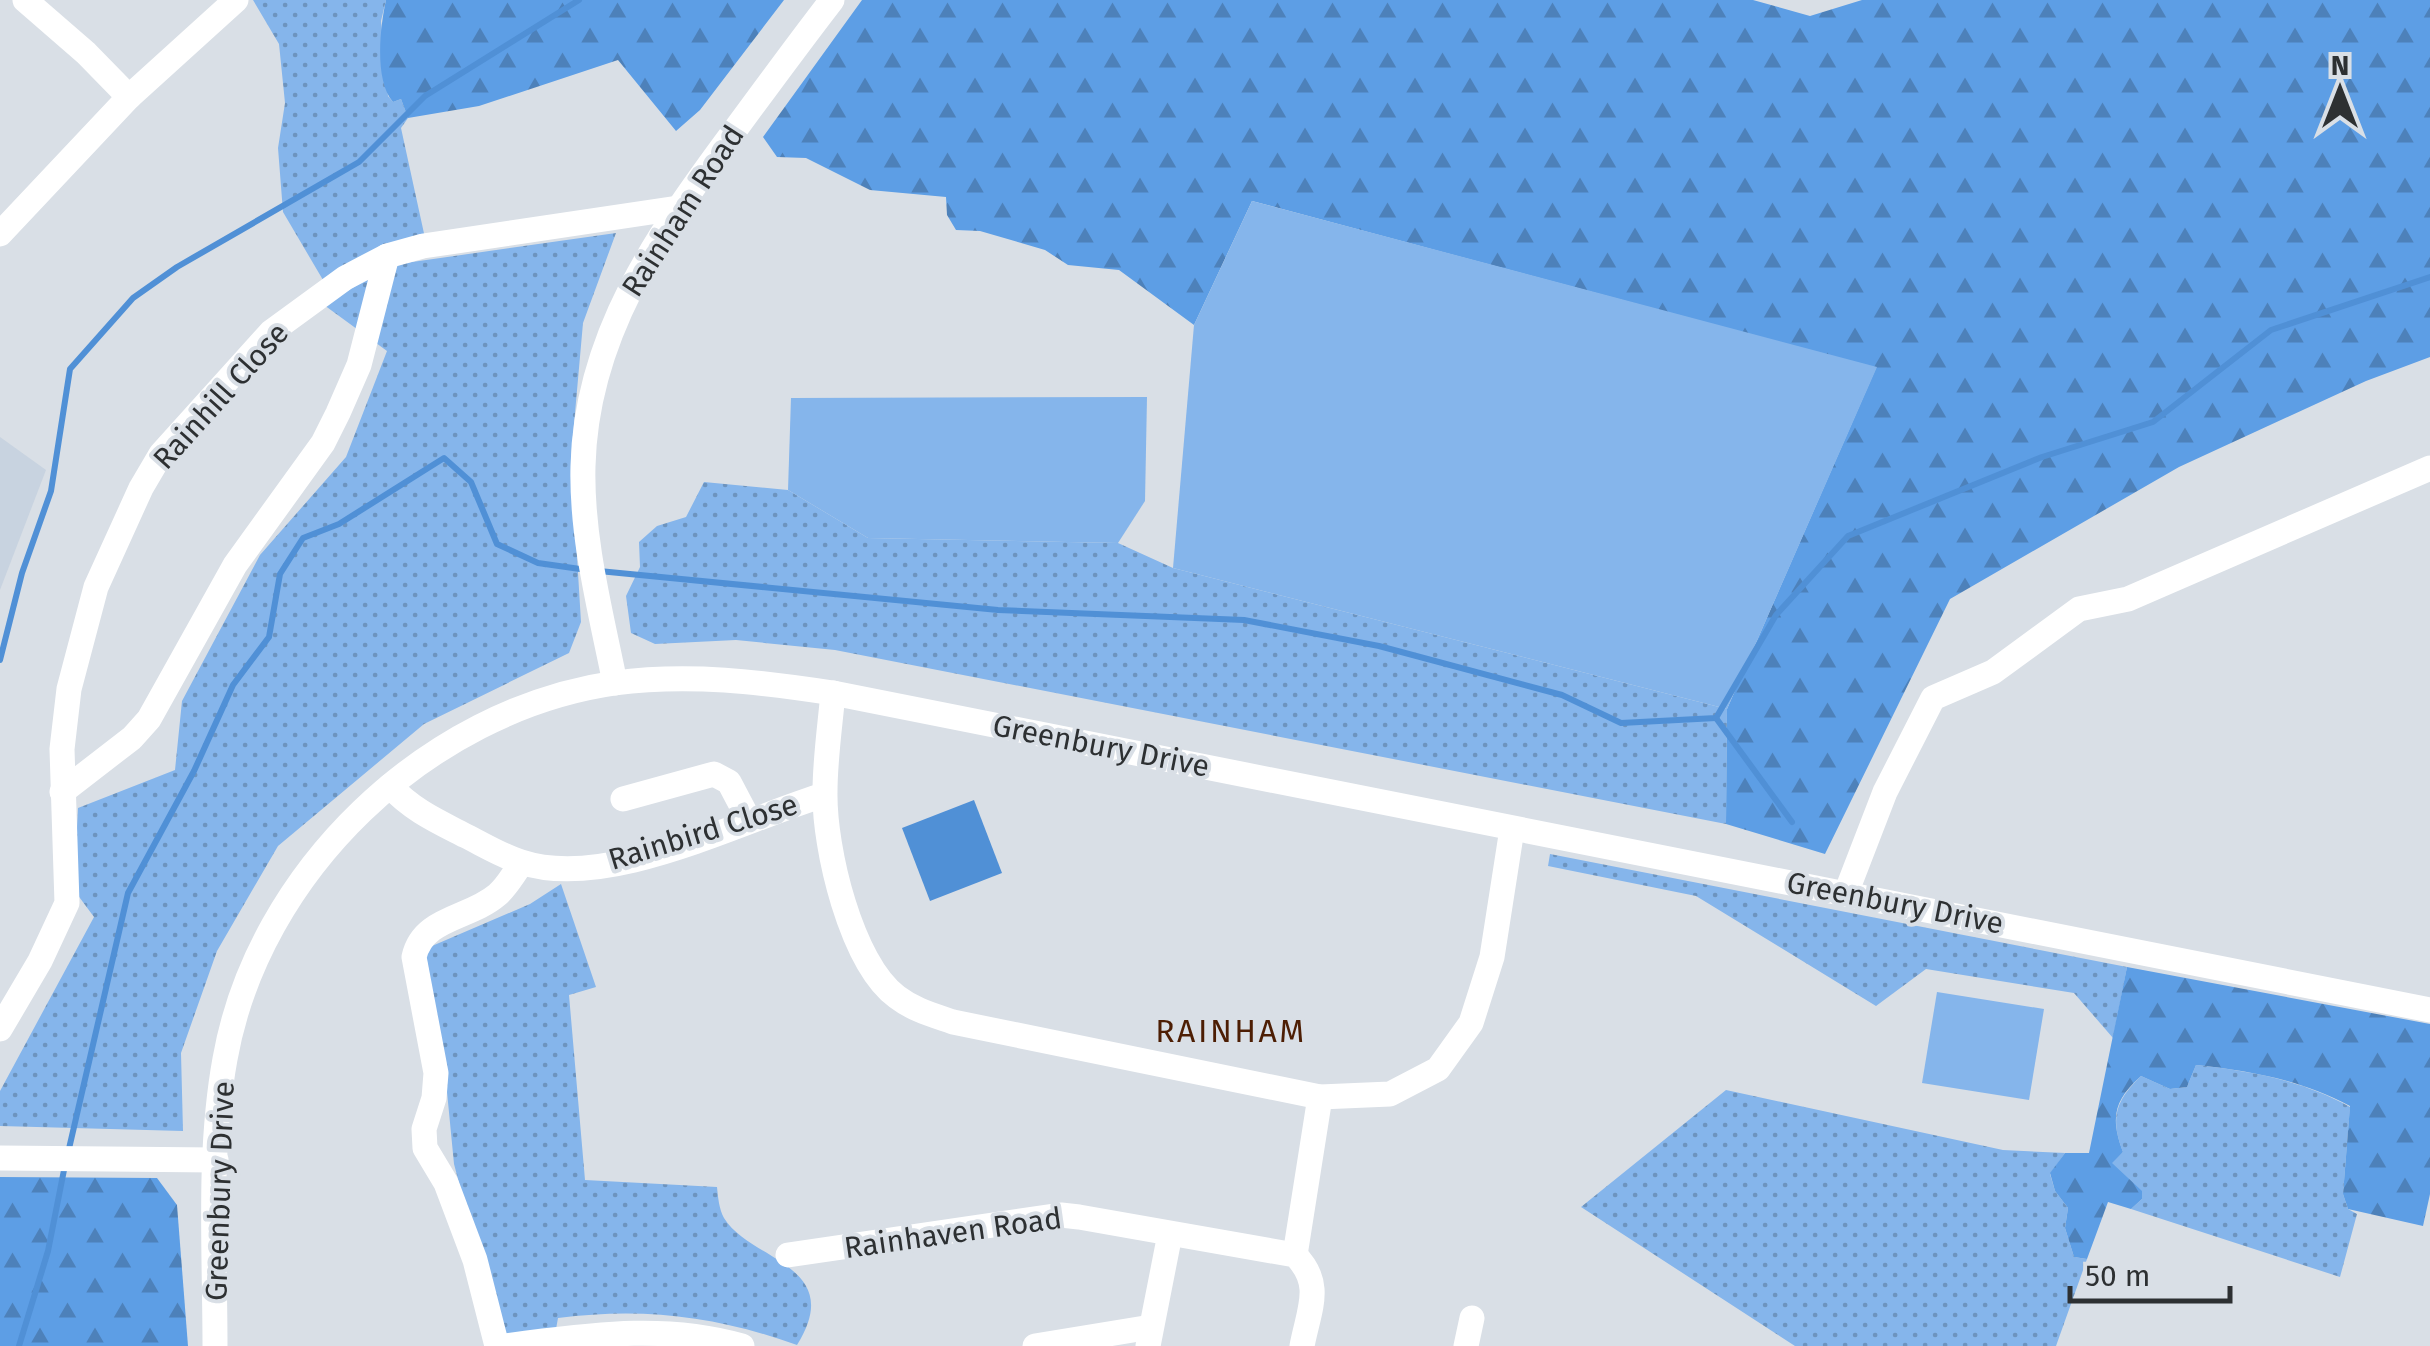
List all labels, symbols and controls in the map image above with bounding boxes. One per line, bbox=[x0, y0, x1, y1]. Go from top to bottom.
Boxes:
north arrow bbox=[2290, 40, 2390, 140]
text: N bbox=[2331, 49, 2349, 82]
street label: Rainham Road bbox=[614, 119, 752, 303]
street label: Rainhill Close bbox=[146, 315, 296, 477]
street label: Greenbury Drive bbox=[990, 707, 1212, 785]
street label: Rainbird Close bbox=[604, 786, 802, 878]
street label: Greenbury Drive bbox=[1784, 864, 2006, 942]
district label: RAINHAM bbox=[1155, 1012, 1307, 1050]
street label: Greenbury Drive bbox=[198, 1081, 242, 1301]
street label: Rainhaven Road bbox=[842, 1200, 1064, 1266]
scale bar bbox=[2070, 1241, 2230, 1303]
text: 50 m bbox=[2085, 1258, 2150, 1294]

